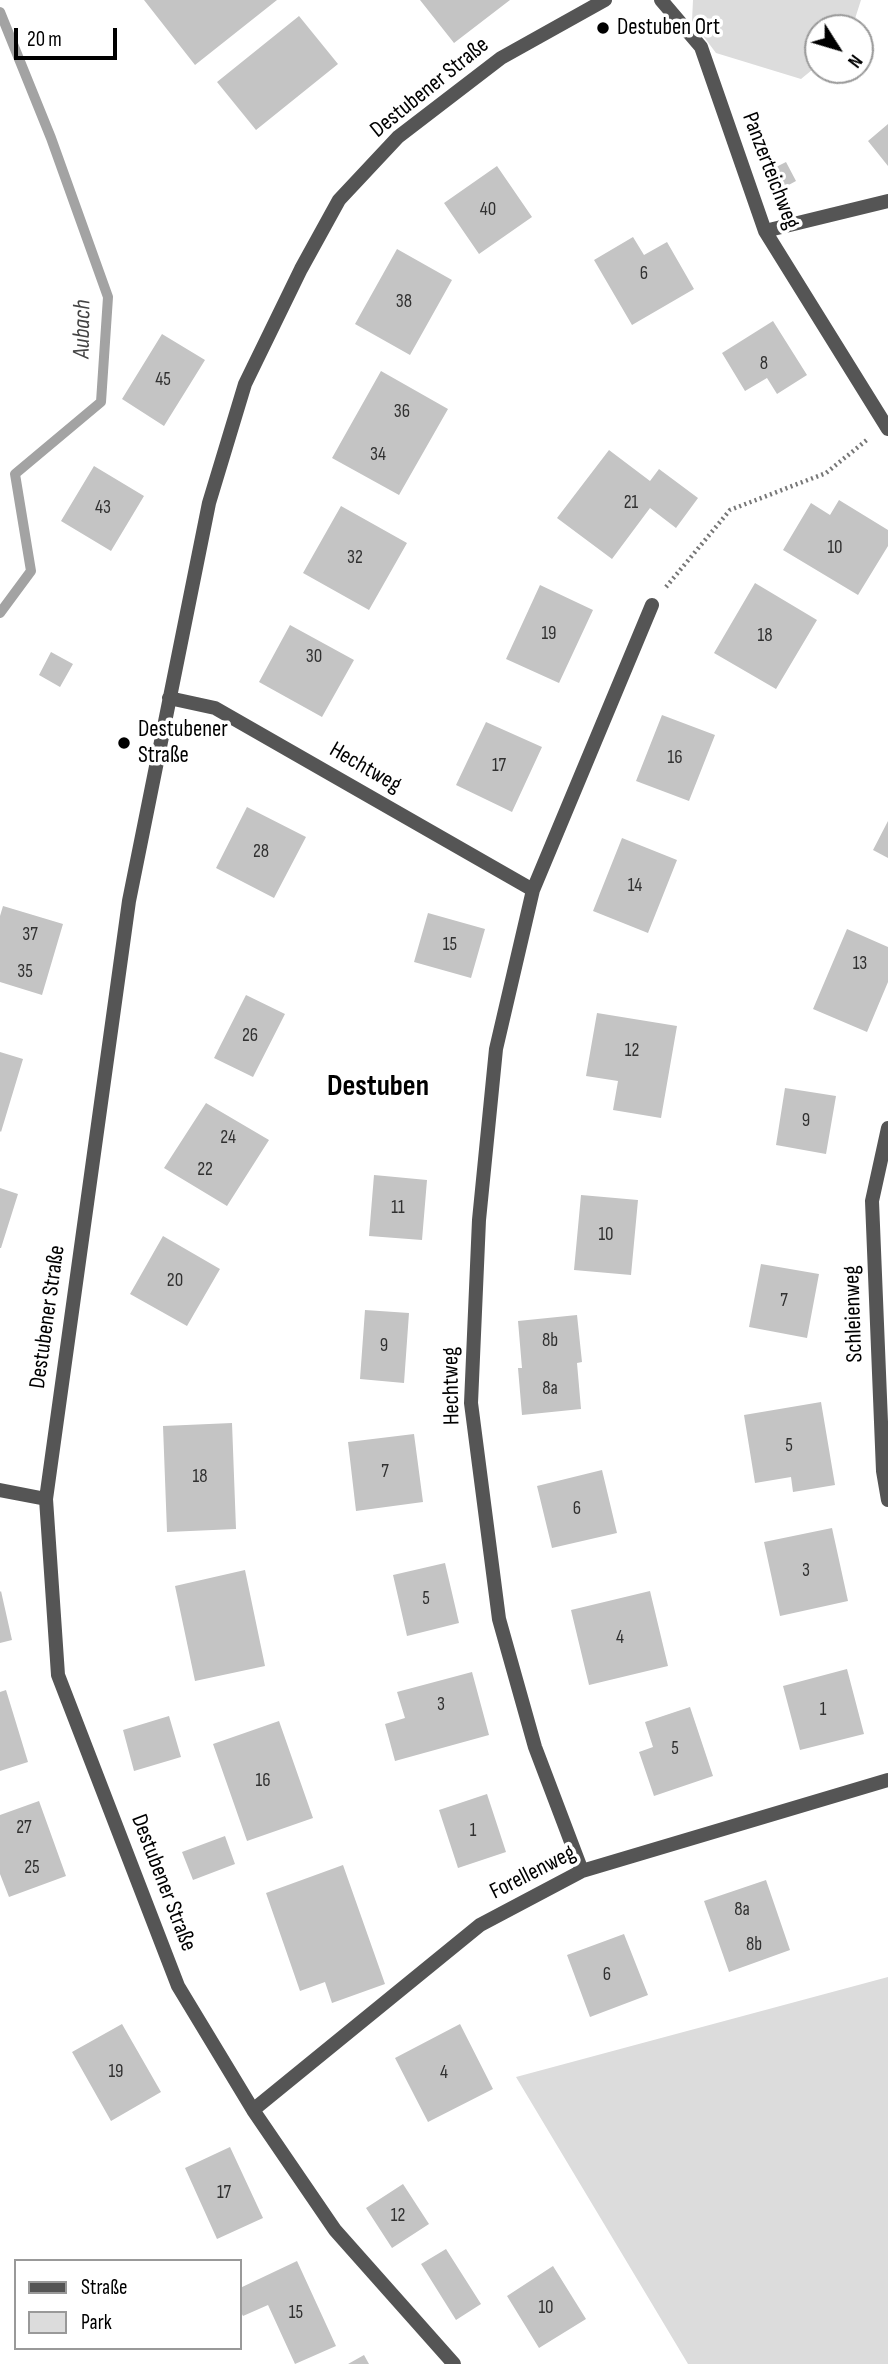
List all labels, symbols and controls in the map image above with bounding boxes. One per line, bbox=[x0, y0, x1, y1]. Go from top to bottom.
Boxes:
scale bar bbox=[18, 14, 121, 58]
place label: Destuben Ort bbox=[617, 14, 720, 42]
north arrow bbox=[804, 14, 874, 84]
marker: Destuben Ort bbox=[595, 20, 611, 36]
text: 20 m bbox=[27, 27, 62, 52]
street label: Destubener Straße bbox=[365, 32, 495, 144]
text: N bbox=[842, 50, 867, 72]
street label: Panzerteichweg bbox=[735, 109, 805, 233]
house number: 40 bbox=[480, 199, 496, 221]
house number: 6 bbox=[640, 263, 648, 285]
house number: 38 bbox=[396, 291, 412, 313]
water label: Aubach bbox=[68, 299, 98, 359]
house number: 8 bbox=[760, 353, 768, 375]
house number: 45 bbox=[155, 369, 171, 391]
house number: 36 bbox=[394, 401, 410, 423]
house number: 34 bbox=[370, 444, 386, 466]
house number: 21 bbox=[624, 492, 638, 514]
house number: 43 bbox=[95, 497, 111, 519]
house number: 10 bbox=[827, 537, 843, 559]
house number: 32 bbox=[347, 547, 363, 569]
house number: 19 bbox=[541, 623, 557, 645]
house number: 18 bbox=[758, 625, 772, 647]
house number: 30 bbox=[306, 646, 322, 668]
place label: Destubener Straße bbox=[138, 716, 228, 770]
marker: Destubener Straße bbox=[116, 735, 132, 751]
street label: Hechtweg bbox=[324, 736, 406, 800]
house number: 16 bbox=[668, 747, 682, 769]
house number: 17 bbox=[492, 755, 506, 777]
house number: 28 bbox=[253, 841, 269, 863]
house number: 14 bbox=[628, 875, 642, 897]
house number: 37 bbox=[22, 924, 38, 946]
house number: 15 bbox=[443, 934, 457, 956]
house number: 13 bbox=[853, 953, 867, 975]
house number: 35 bbox=[17, 961, 33, 983]
house number: 26 bbox=[242, 1025, 258, 1047]
house number: 12 bbox=[625, 1040, 639, 1062]
district label: Destuben bbox=[327, 1069, 429, 1105]
house number: 9 bbox=[802, 1110, 810, 1132]
house number: 24 bbox=[220, 1127, 236, 1149]
house number: 22 bbox=[197, 1159, 213, 1181]
house number: 11 bbox=[391, 1197, 405, 1219]
house number: 10 bbox=[598, 1224, 614, 1246]
street label: Destubener Straße bbox=[24, 1244, 72, 1390]
street label: Schleienweg bbox=[839, 1265, 869, 1363]
house number: 20 bbox=[167, 1270, 183, 1292]
house number: 7 bbox=[780, 1290, 788, 1312]
house number: 8b bbox=[542, 1330, 558, 1352]
house number: 9 bbox=[380, 1335, 388, 1357]
street label: Hechtweg bbox=[438, 1347, 466, 1425]
house number: 8a bbox=[542, 1378, 558, 1400]
house number: 5 bbox=[785, 1435, 793, 1457]
house number: 7 bbox=[381, 1461, 389, 1483]
house number: 18 bbox=[193, 1466, 207, 1488]
house number: 6 bbox=[573, 1498, 581, 1520]
house number: 3 bbox=[802, 1560, 810, 1582]
house number: 5 bbox=[422, 1588, 430, 1610]
house number: 4 bbox=[616, 1627, 624, 1649]
house number: 3 bbox=[437, 1694, 445, 1716]
house number: 1 bbox=[820, 1699, 826, 1721]
house number: 5 bbox=[671, 1738, 679, 1760]
house number: 16 bbox=[256, 1770, 270, 1792]
street label: Destubener Straße bbox=[124, 1811, 202, 1955]
house number: 27 bbox=[16, 1817, 32, 1839]
house number: 1 bbox=[470, 1820, 476, 1842]
street label: Forellenweg bbox=[486, 1840, 580, 1906]
house number: 25 bbox=[24, 1857, 40, 1879]
house number: 8a bbox=[734, 1899, 750, 1921]
house number: 8b bbox=[746, 1934, 762, 1956]
house number: 6 bbox=[603, 1964, 611, 1986]
house number: 19 bbox=[108, 2061, 124, 2083]
house number: 4 bbox=[440, 2062, 448, 2084]
house number: 17 bbox=[217, 2182, 231, 2204]
house number: 12 bbox=[391, 2205, 405, 2227]
legend bbox=[14, 2259, 242, 2350]
text: Straße bbox=[81, 2275, 127, 2300]
house number: 10 bbox=[538, 2297, 554, 2319]
house number: 15 bbox=[289, 2302, 303, 2324]
text: Park bbox=[81, 2310, 112, 2335]

